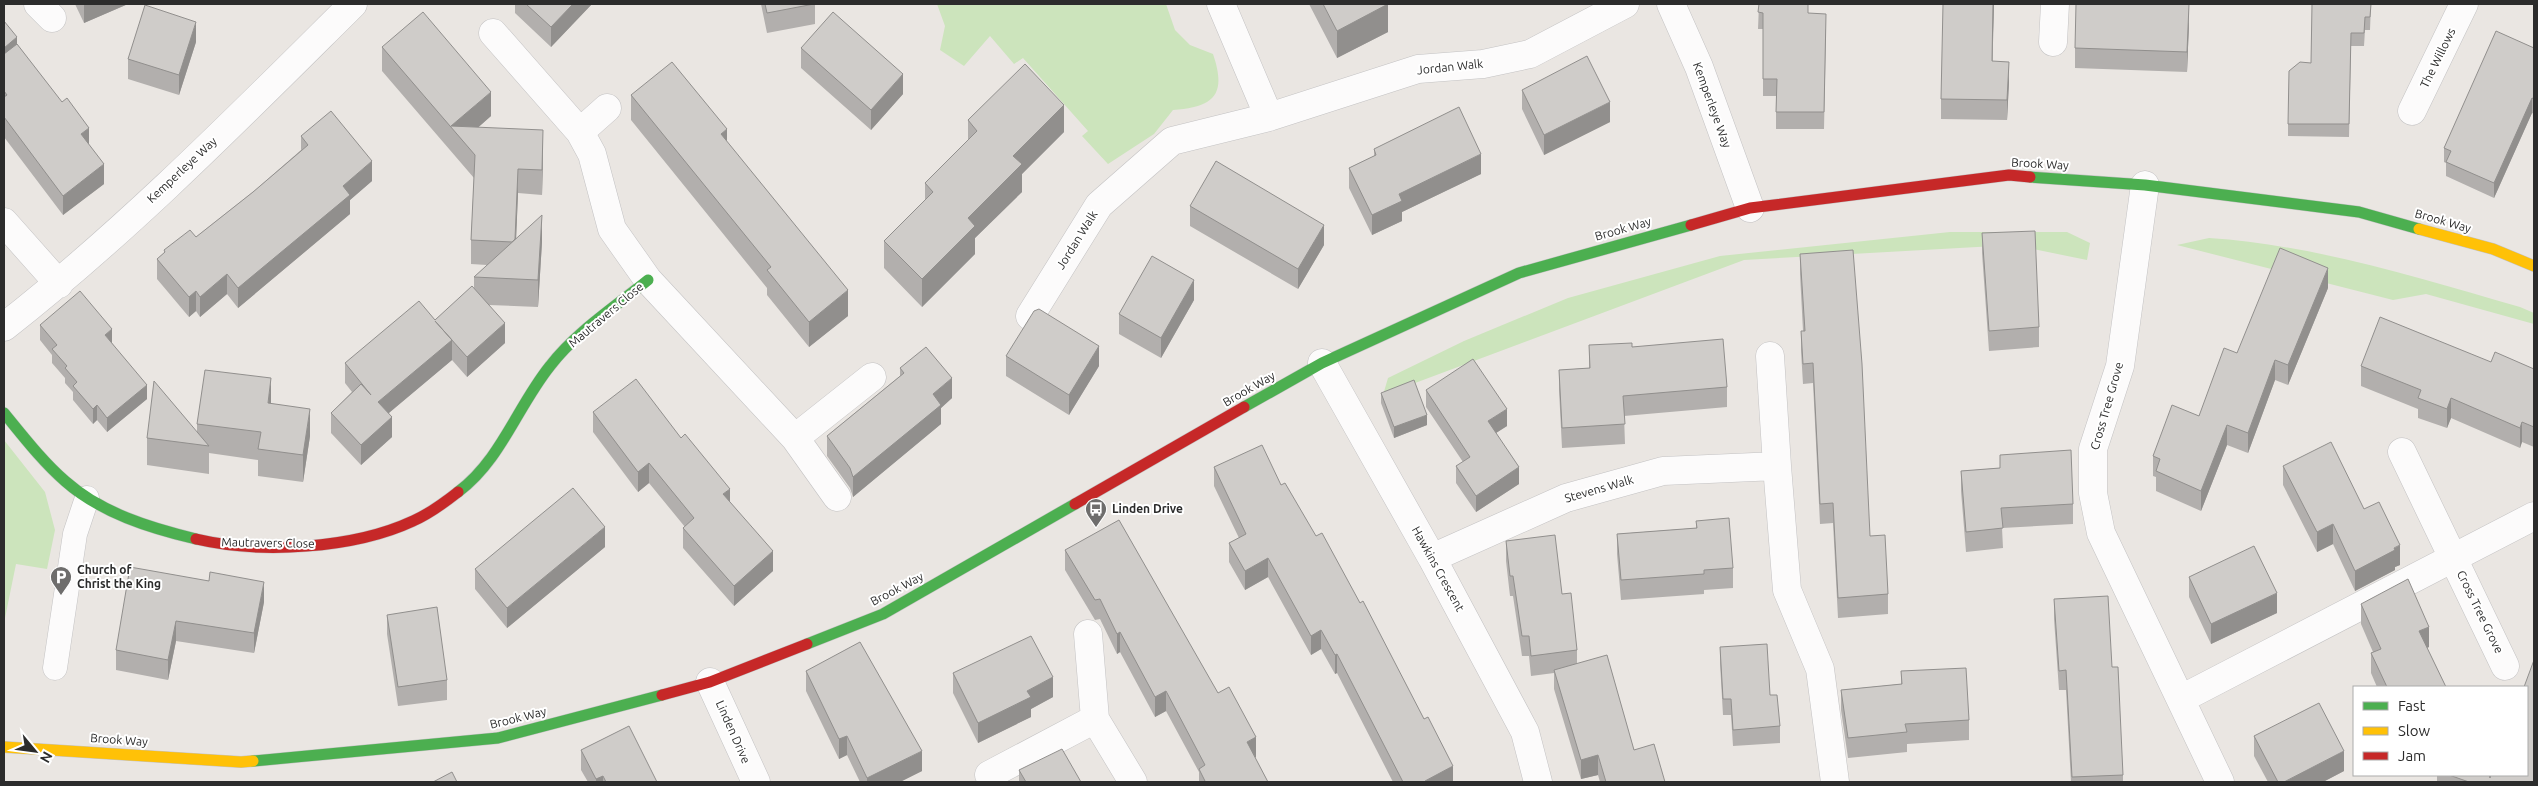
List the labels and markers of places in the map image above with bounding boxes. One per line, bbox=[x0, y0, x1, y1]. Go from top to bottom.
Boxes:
bus stop icon: Linden Drive bbox=[1084, 497, 1108, 528]
place label: Linden Drive bbox=[1112, 502, 1183, 515]
place label: Church of Christ the King bbox=[77, 563, 161, 590]
parking icon: Church of Christ the King bbox=[49, 565, 73, 596]

